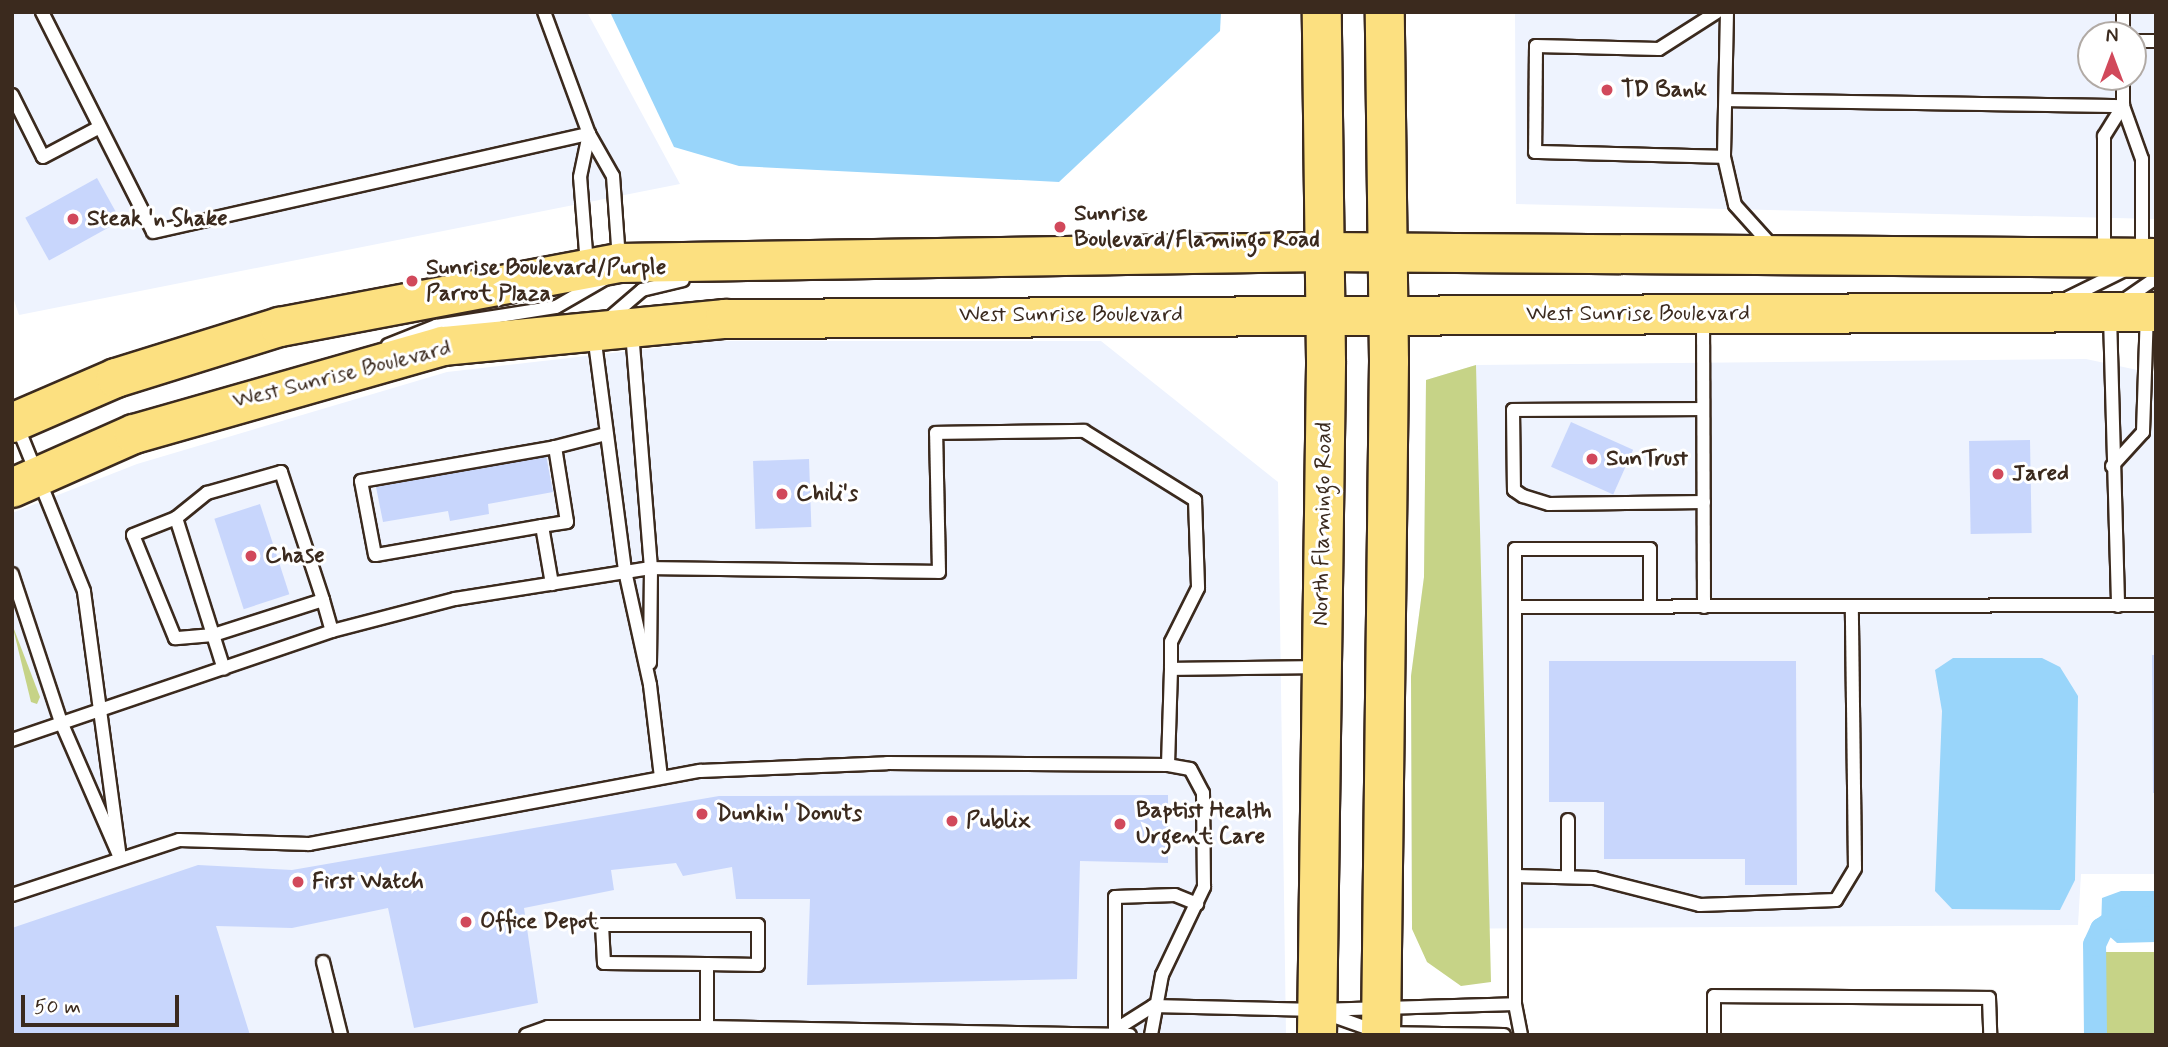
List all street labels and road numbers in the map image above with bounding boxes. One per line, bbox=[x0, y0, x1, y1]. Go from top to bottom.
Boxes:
street label: West Sunrise Boulevard bbox=[1526, 300, 1750, 328]
street label: West Sunrise Boulevard bbox=[959, 301, 1183, 329]
street label: West Sunrise Boulevard bbox=[230, 334, 454, 416]
street label: North Flamingo Road bbox=[1307, 422, 1339, 626]

